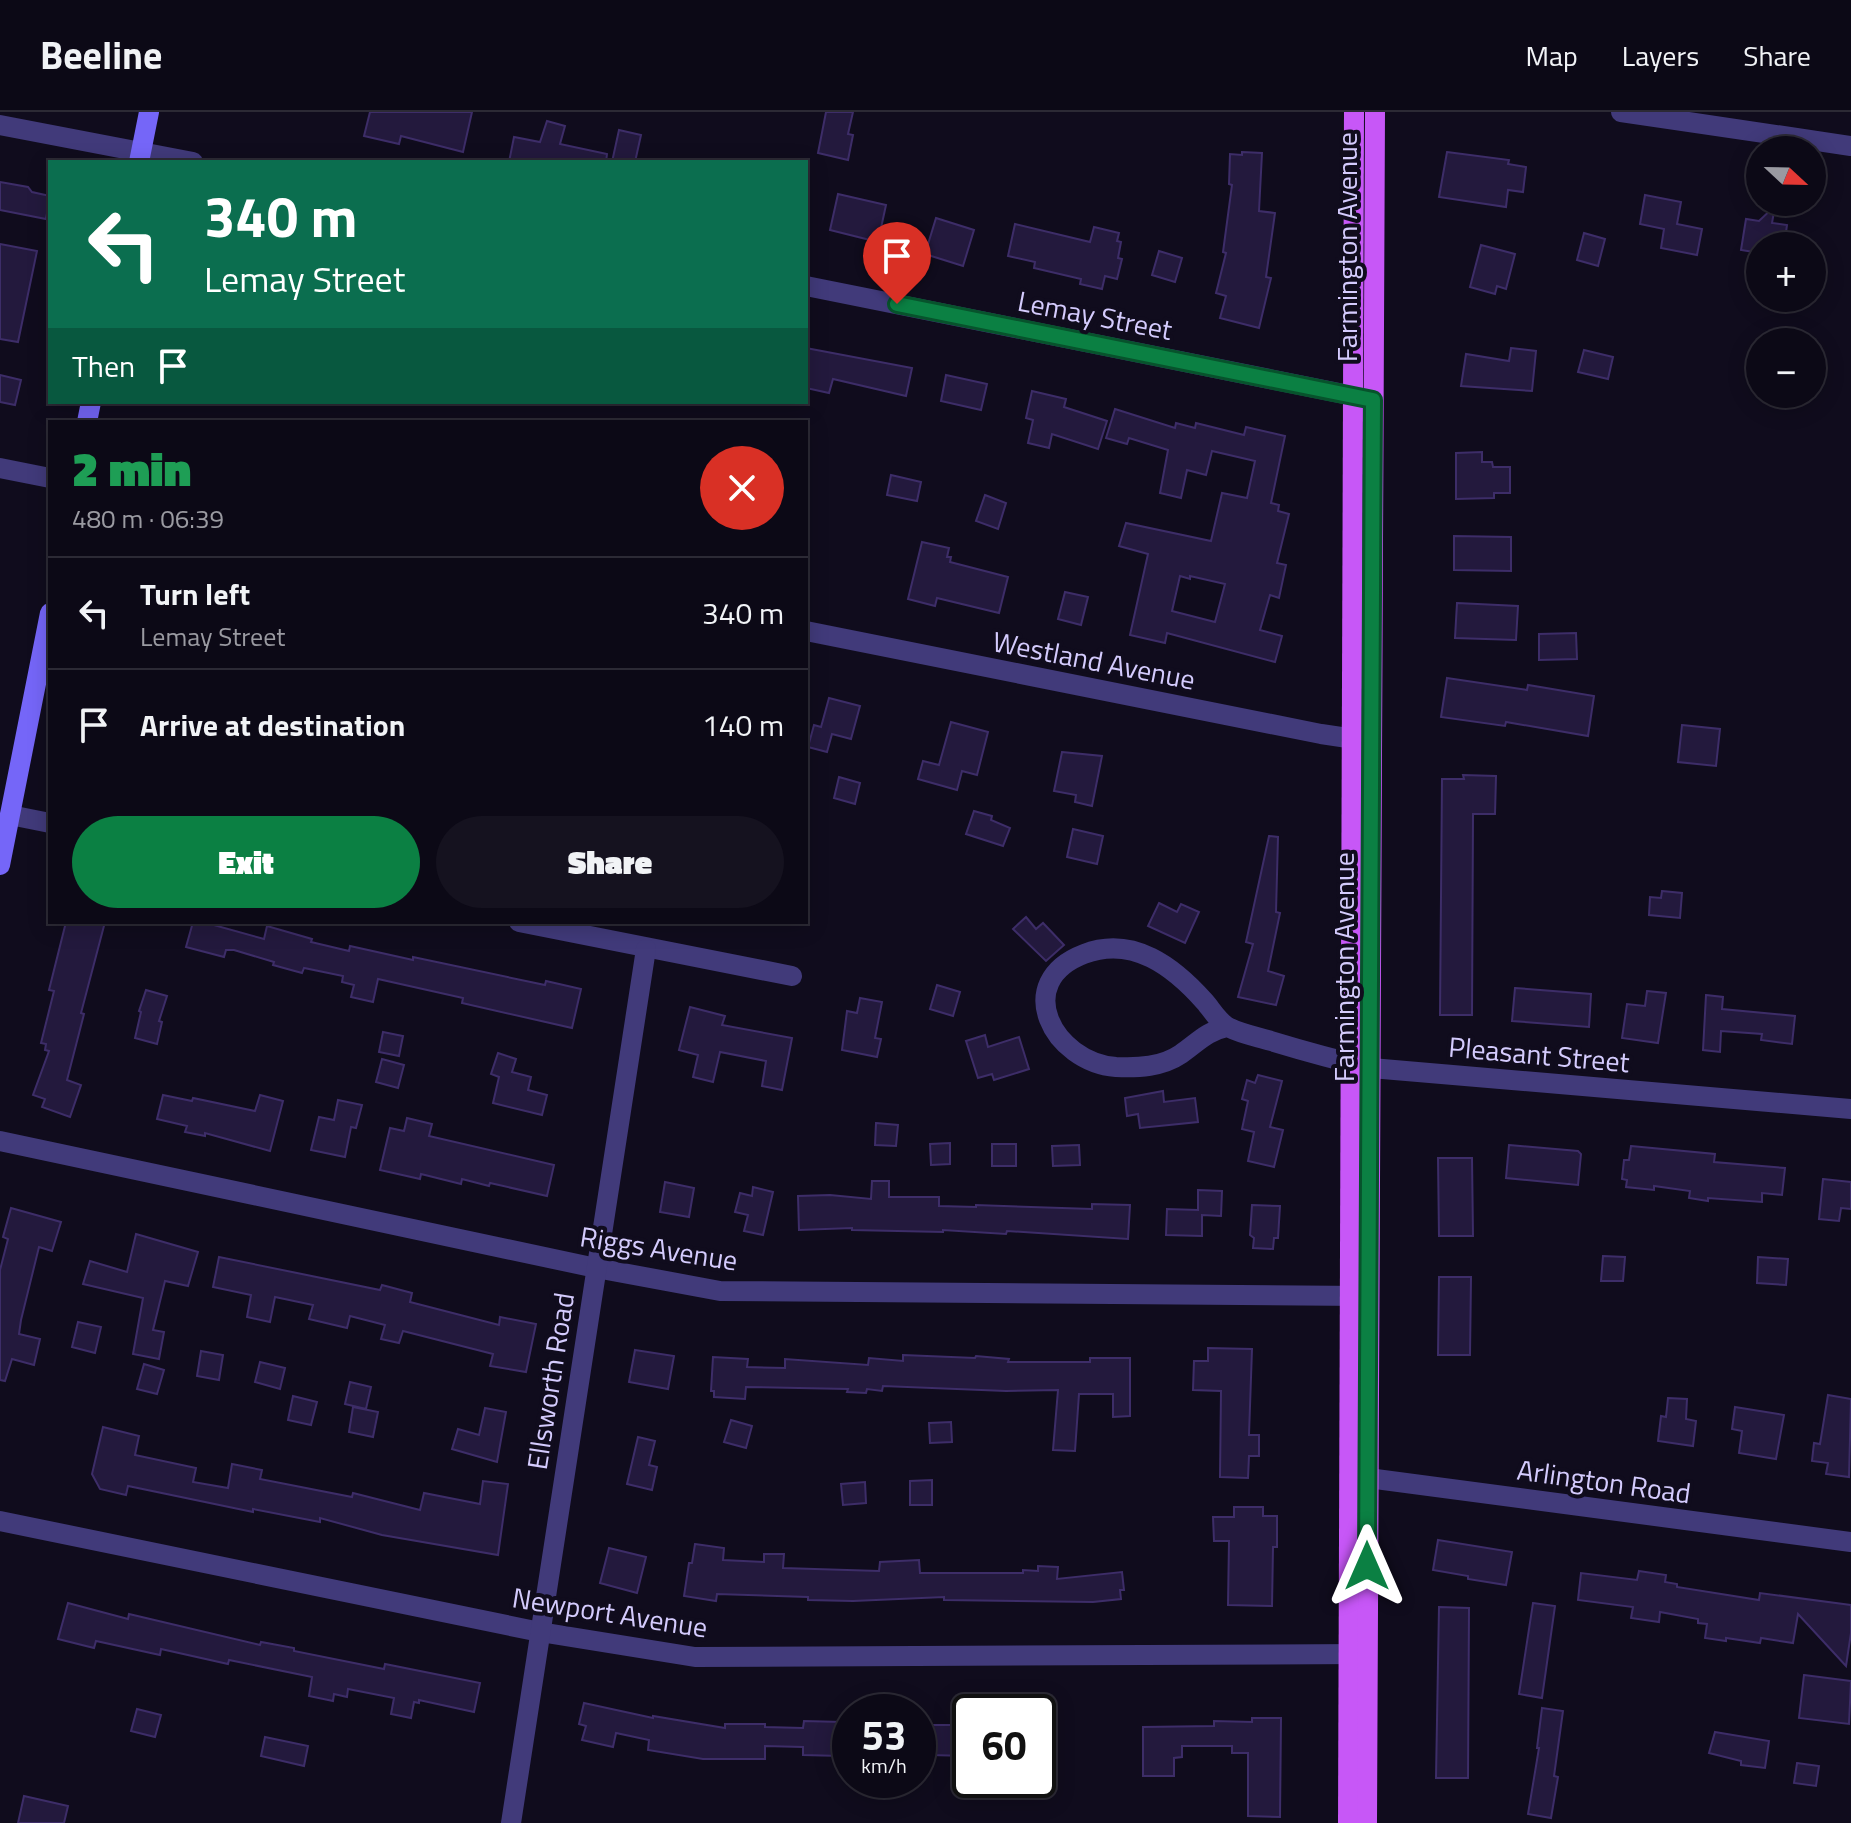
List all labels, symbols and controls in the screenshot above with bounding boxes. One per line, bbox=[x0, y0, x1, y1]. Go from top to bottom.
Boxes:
text: Beeline bbox=[40, 26, 162, 84]
text: Map bbox=[1525, 34, 1578, 77]
text: Layers bbox=[1622, 34, 1699, 77]
text: Share bbox=[1743, 34, 1811, 77]
street label: Farmington Avenue bbox=[1325, 132, 1368, 362]
north arrow bbox=[1746, 136, 1826, 216]
map controls bbox=[1746, 136, 1826, 408]
text: 340 m bbox=[204, 174, 357, 259]
icon: left bbox=[72, 192, 176, 296]
pin bbox=[863, 222, 931, 304]
button: + bbox=[1746, 232, 1826, 312]
icon: arrive bbox=[875, 234, 919, 278]
text: Lemay Street bbox=[204, 251, 405, 306]
street label: Lemay Street bbox=[1014, 279, 1176, 351]
button: − bbox=[1746, 328, 1826, 408]
text: Then bbox=[72, 343, 135, 389]
icon: arrive bbox=[151, 344, 195, 388]
text: 2 min bbox=[72, 432, 191, 505]
button: close bbox=[700, 446, 784, 530]
text: 480 m · 06:39 bbox=[72, 499, 224, 538]
text: Turn left bbox=[140, 571, 250, 617]
text: 340 m bbox=[702, 590, 784, 636]
icon: left bbox=[72, 591, 116, 635]
text: Lemay Street bbox=[140, 617, 285, 656]
street label: Westland Avenue bbox=[989, 619, 1199, 701]
text: Arrive at destination bbox=[140, 702, 405, 748]
text: 140 m bbox=[702, 702, 784, 748]
icon: arrive bbox=[72, 703, 116, 747]
button: Exit bbox=[72, 816, 420, 908]
button: Share bbox=[436, 816, 784, 908]
street label: Farmington Avenue bbox=[1322, 852, 1365, 1082]
street label: Pleasant Street bbox=[1447, 1025, 1631, 1083]
street label: Riggs Avenue bbox=[577, 1214, 741, 1282]
street label: Ellsworth Road bbox=[515, 1289, 585, 1473]
street label: Arlington Road bbox=[1514, 1448, 1694, 1514]
position arrow bbox=[1325, 1524, 1409, 1608]
street label: Newport Avenue bbox=[509, 1575, 711, 1649]
speed limit sign: 60 bbox=[952, 1694, 1056, 1798]
text: 53 bbox=[862, 1705, 906, 1766]
text: km/h bbox=[861, 1750, 907, 1781]

